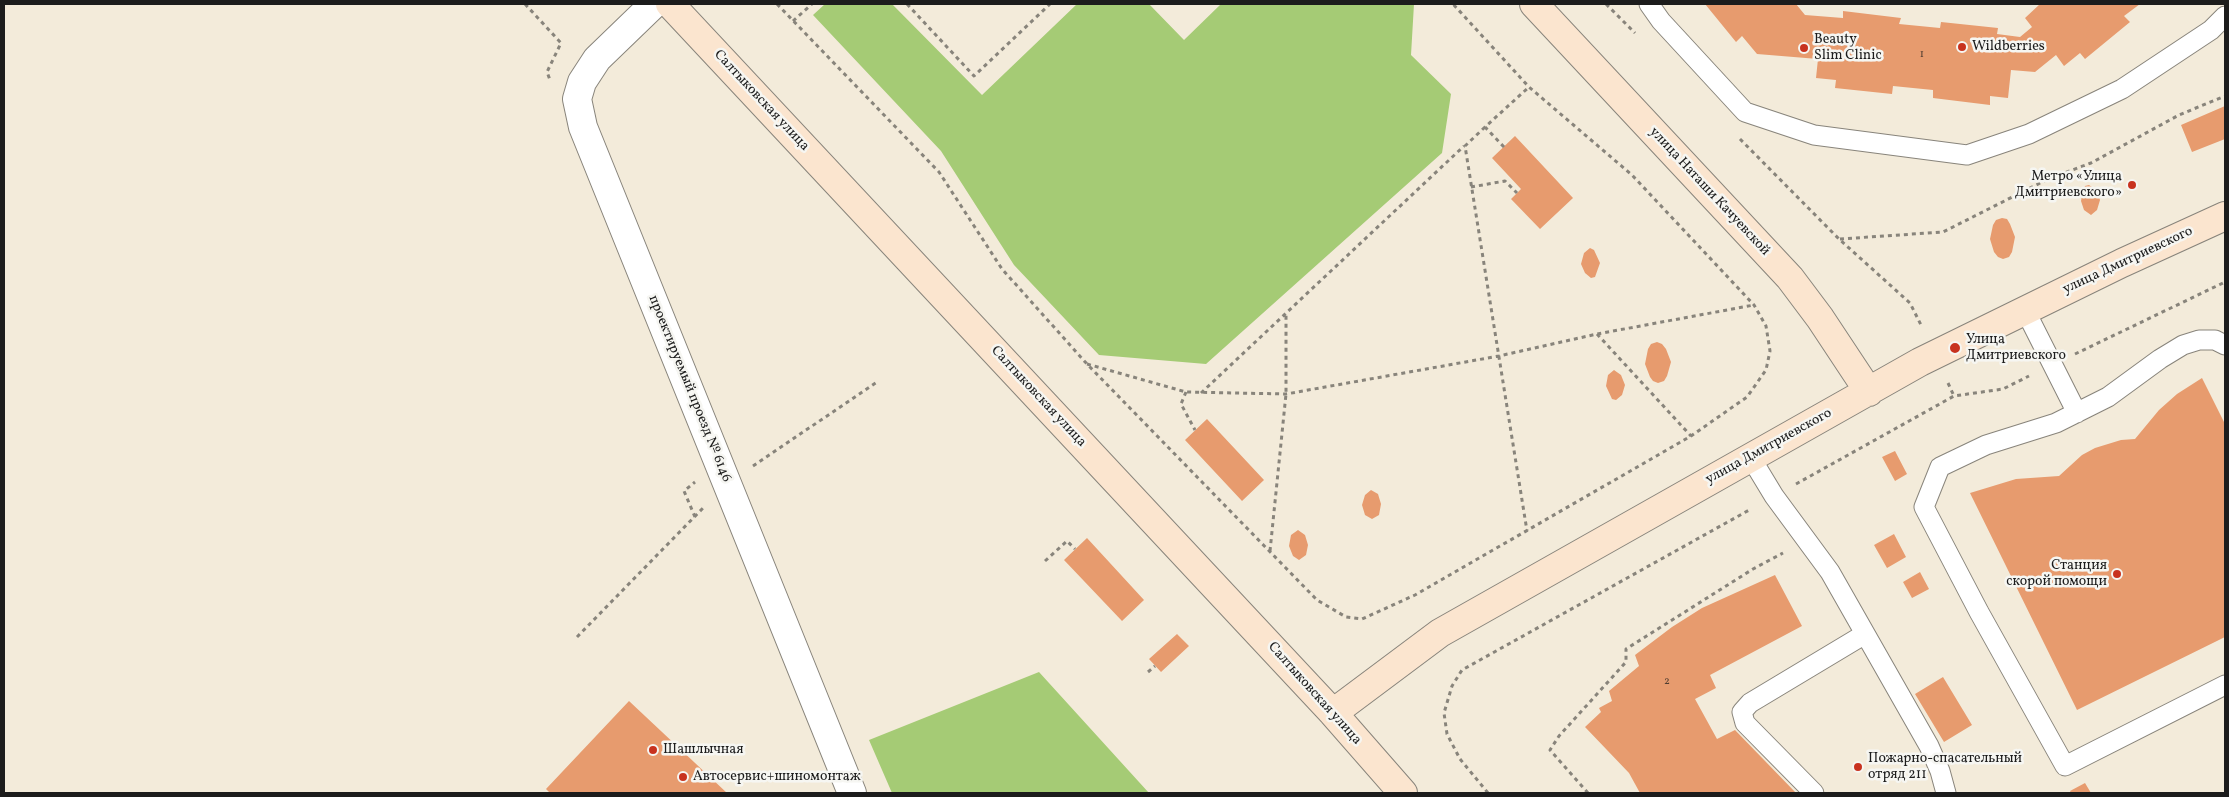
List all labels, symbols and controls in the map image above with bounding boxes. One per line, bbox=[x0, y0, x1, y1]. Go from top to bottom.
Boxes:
place label: Beauty Slim Clinic bbox=[1814, 32, 1882, 64]
place label: Wildberries bbox=[1972, 39, 2045, 55]
marker: Wildberries bbox=[1956, 41, 1968, 53]
marker: Beauty Slim Clinic bbox=[1798, 42, 1810, 54]
street label: Салтыковская улица bbox=[710, 47, 812, 155]
house number: 1 bbox=[1920, 48, 1924, 62]
street label: улица Наташи Качуевской bbox=[1645, 124, 1773, 260]
place label: Метро «Улица Дмитриевского» bbox=[2015, 169, 2122, 202]
marker: Метро «Улица Дмитриевского» bbox=[2126, 179, 2138, 191]
street label: улица Дмитриевского bbox=[2060, 223, 2196, 299]
street label: проектируемый проезд № 6146 bbox=[644, 293, 734, 485]
place label: Улица Дмитриевского bbox=[1966, 332, 2066, 364]
marker: Улица Дмитриевского bbox=[1948, 341, 1962, 355]
street label: Салтыковская улица bbox=[987, 343, 1089, 451]
street label: улица Дмитриевского bbox=[1703, 405, 1835, 489]
place label: Станция скорой помощи bbox=[2006, 558, 2107, 590]
marker: Станция скорой помощи bbox=[2111, 568, 2123, 580]
street label: Салтыковская улица bbox=[1264, 639, 1364, 749]
house number: 2 bbox=[1664, 675, 1670, 689]
place label: Шашлычная bbox=[663, 742, 744, 758]
marker: Шашлычная bbox=[647, 744, 659, 756]
place label: Пожарно-спасательный отряд 211 bbox=[1868, 751, 2022, 784]
marker: Пожарно-спасательный отряд 211 bbox=[1852, 761, 1864, 773]
place label: Автосервис+шиномонтаж bbox=[693, 769, 861, 785]
marker: Автосервис+шиномонтаж bbox=[677, 771, 689, 783]

